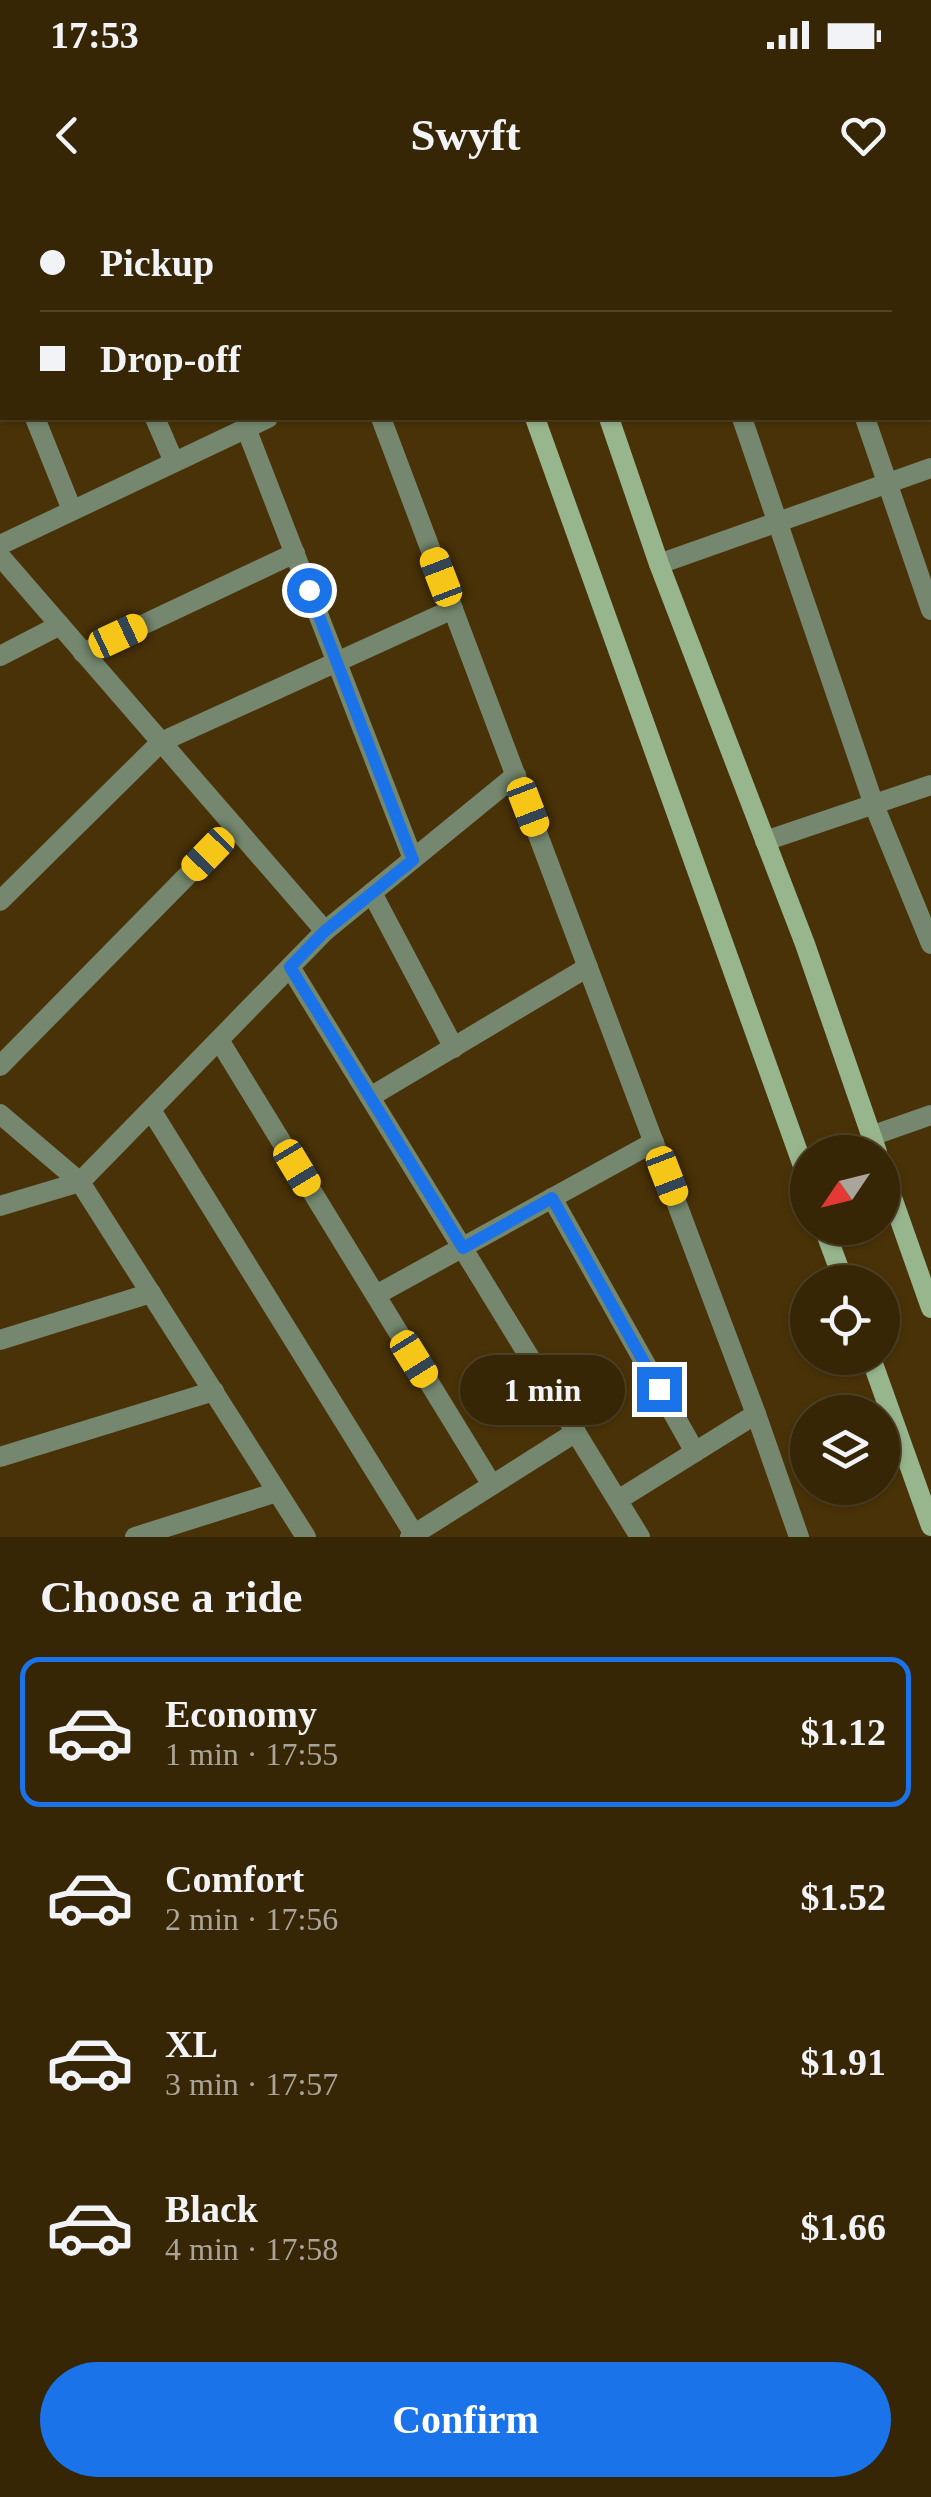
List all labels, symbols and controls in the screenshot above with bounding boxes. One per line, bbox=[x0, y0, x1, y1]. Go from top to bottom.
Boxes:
text: 17:53 bbox=[50, 14, 139, 56]
icon: back bbox=[40, 108, 95, 163]
icon: heart bbox=[836, 108, 891, 163]
text: Swyft bbox=[411, 110, 521, 160]
text: Pickup bbox=[100, 242, 214, 284]
text: Drop-off bbox=[100, 338, 241, 380]
car bbox=[416, 544, 466, 610]
route start bbox=[287, 568, 332, 613]
car bbox=[84, 610, 152, 662]
car bbox=[503, 774, 553, 840]
car bbox=[176, 822, 240, 886]
car bbox=[269, 1135, 325, 1201]
north arrow bbox=[790, 1135, 900, 1245]
map controls bbox=[790, 1135, 900, 1505]
car bbox=[642, 1143, 692, 1209]
button: locate bbox=[790, 1265, 900, 1375]
car bbox=[385, 1326, 443, 1392]
callout: 1 min bbox=[459, 1354, 624, 1424]
route end bbox=[637, 1367, 682, 1412]
text: 1 min bbox=[504, 1372, 581, 1408]
button: layers bbox=[790, 1395, 900, 1505]
text: Choose a ride bbox=[40, 1572, 303, 1622]
icon: car bbox=[45, 1687, 135, 1777]
text: Economy bbox=[165, 1693, 317, 1735]
text: $1.12 bbox=[801, 1711, 886, 1753]
text: 1 min · 17:55 bbox=[165, 1736, 338, 1772]
icon: car bbox=[45, 1852, 135, 1942]
text: Comfort bbox=[165, 1858, 304, 1900]
text: $1.52 bbox=[801, 1876, 886, 1918]
text: 2 min · 17:56 bbox=[165, 1901, 338, 1937]
icon: car bbox=[45, 2017, 135, 2107]
text: XL bbox=[165, 2023, 218, 2065]
text: $1.91 bbox=[801, 2041, 886, 2083]
text: 3 min · 17:57 bbox=[165, 2066, 338, 2102]
icon: car bbox=[45, 2182, 135, 2272]
text: Black bbox=[165, 2188, 258, 2230]
text: $1.66 bbox=[801, 2206, 886, 2248]
text: 4 min · 17:58 bbox=[165, 2231, 338, 2267]
button: Confirm bbox=[40, 2362, 891, 2477]

